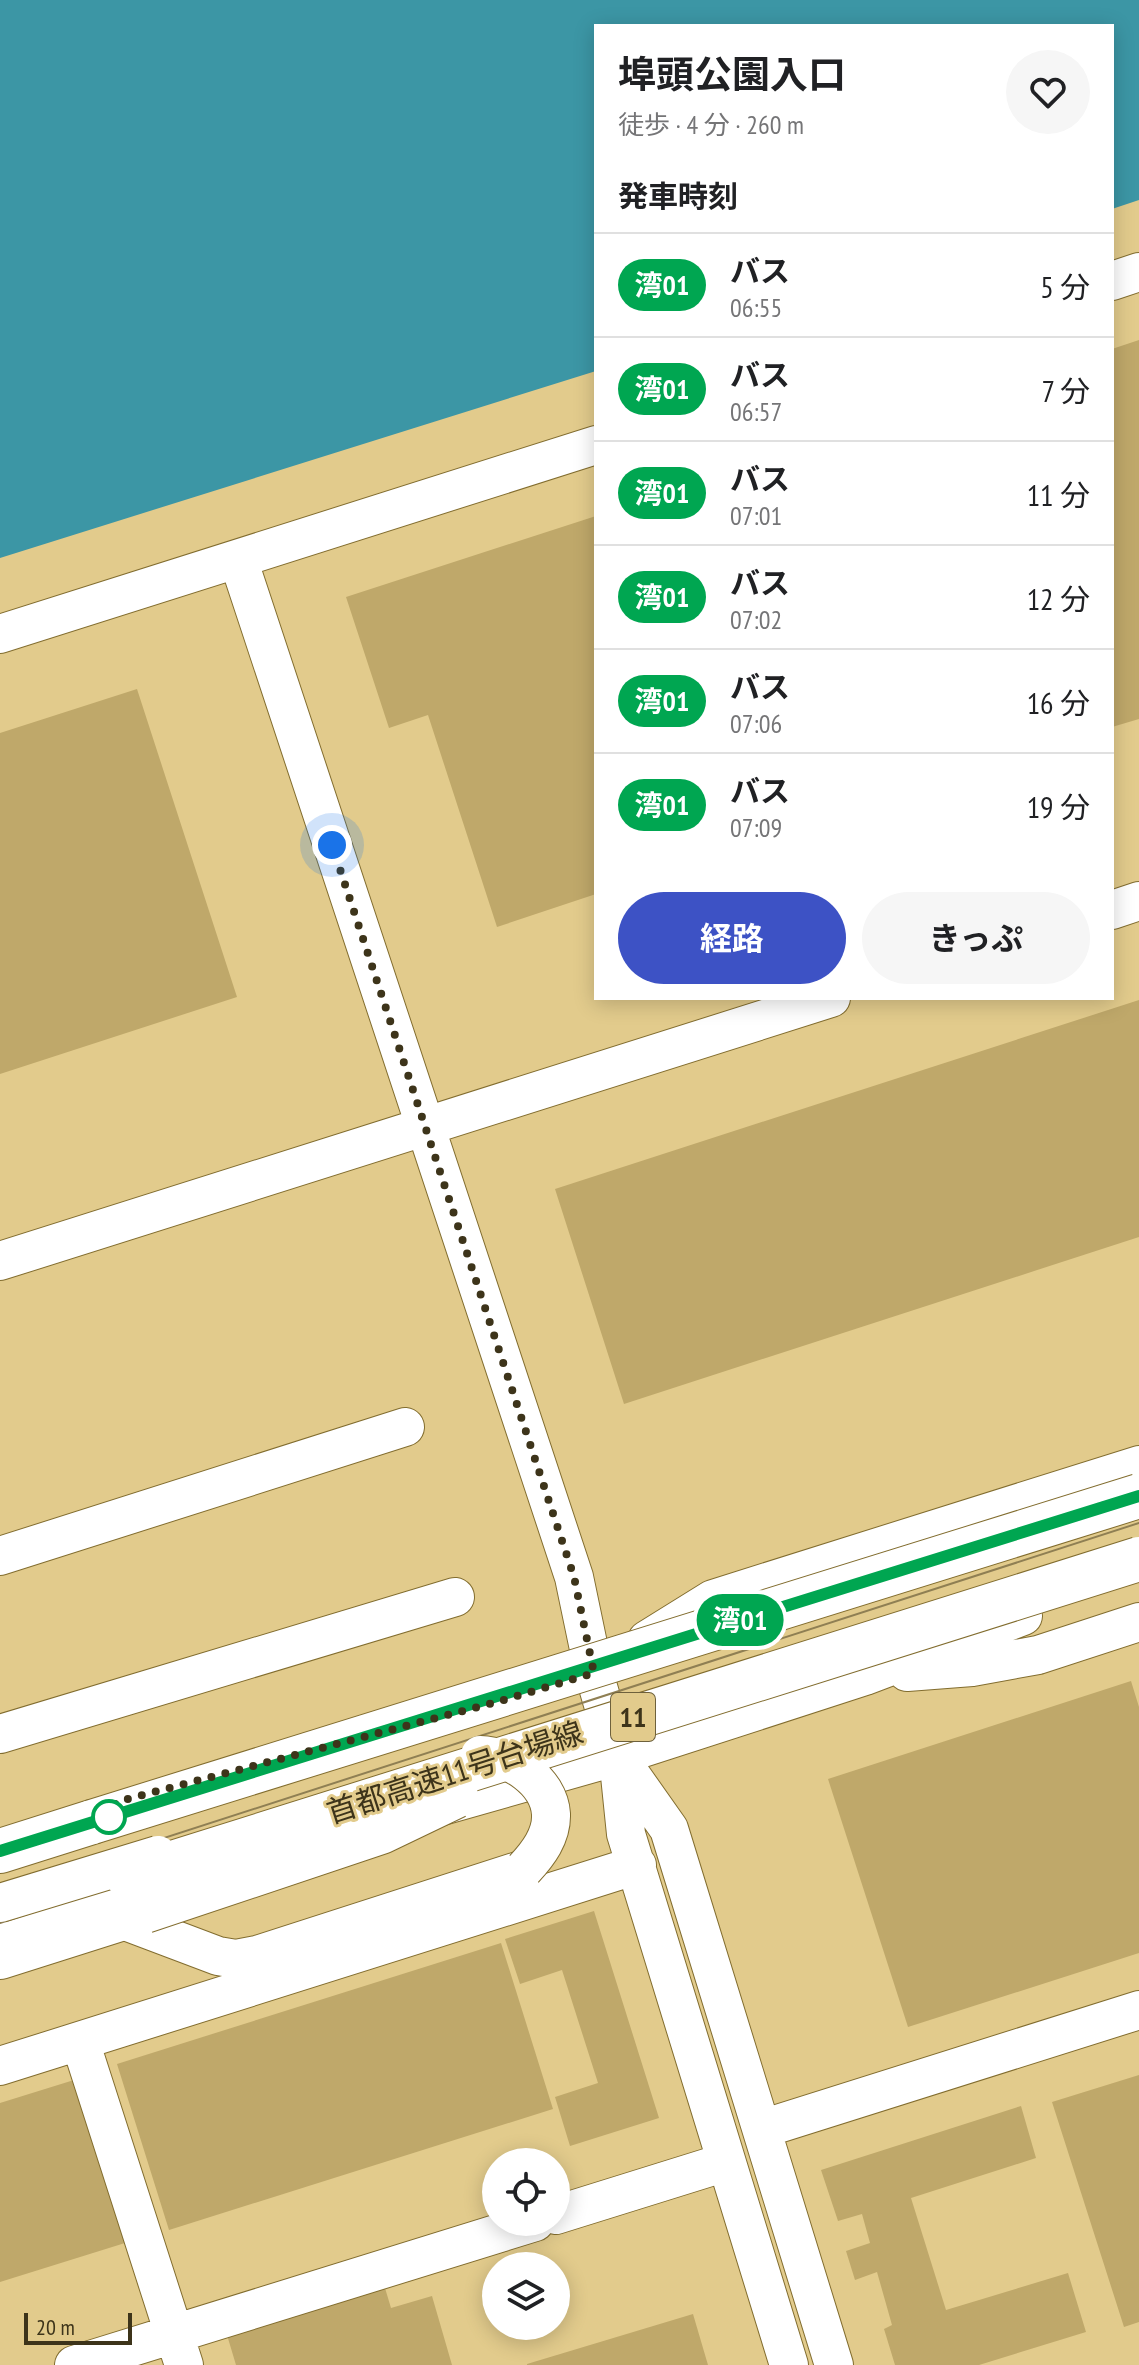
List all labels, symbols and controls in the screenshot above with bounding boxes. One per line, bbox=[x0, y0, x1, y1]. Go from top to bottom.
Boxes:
text: 埠頭公園入口 bbox=[618, 49, 846, 98]
button: heart bbox=[1006, 50, 1090, 134]
text: 徒歩 · 4 分 · 260 m bbox=[618, 108, 804, 141]
text: 発車時刻 bbox=[618, 176, 738, 215]
text: バス bbox=[730, 251, 790, 290]
text: 湾01 bbox=[635, 266, 689, 303]
text: 5 分 bbox=[1040, 267, 1090, 306]
text: 06:55 bbox=[730, 291, 782, 324]
text: バス bbox=[730, 355, 790, 394]
text: 湾01 bbox=[635, 370, 689, 407]
text: 7 分 bbox=[1041, 371, 1090, 410]
text: 06:57 bbox=[730, 395, 782, 428]
text: バス bbox=[730, 459, 790, 498]
text: 湾01 bbox=[635, 474, 689, 511]
text: 11 分 bbox=[1027, 475, 1090, 514]
text: 07:01 bbox=[730, 499, 782, 532]
text: バス bbox=[730, 563, 790, 602]
text: 湾01 bbox=[635, 578, 689, 615]
text: 12 分 bbox=[1027, 579, 1090, 618]
text: 07:02 bbox=[730, 603, 782, 636]
text: バス bbox=[730, 667, 790, 706]
text: 湾01 bbox=[635, 682, 689, 719]
text: 16 分 bbox=[1027, 683, 1090, 722]
text: 07:06 bbox=[730, 707, 782, 740]
text: バス bbox=[730, 771, 790, 810]
text: 湾01 bbox=[635, 786, 689, 823]
text: 19 分 bbox=[1027, 787, 1090, 826]
text: 07:09 bbox=[730, 811, 782, 844]
your location bbox=[312, 825, 352, 865]
button: 経路 bbox=[618, 892, 846, 984]
button: きっぷ bbox=[862, 892, 1090, 984]
line badge: 湾01 bbox=[694, 1594, 786, 1646]
text: 湾01 bbox=[713, 1601, 767, 1638]
road number: 11 bbox=[611, 1693, 655, 1741]
street label: 首都高速11号台場線 bbox=[322, 1712, 588, 1831]
unlabelled marker bbox=[92, 1800, 126, 1834]
map controls bbox=[482, 2148, 570, 2340]
button: locate bbox=[482, 2148, 570, 2236]
button: layers bbox=[482, 2252, 570, 2340]
scale bar bbox=[24, 2309, 132, 2345]
text: 20 m bbox=[36, 2313, 75, 2341]

